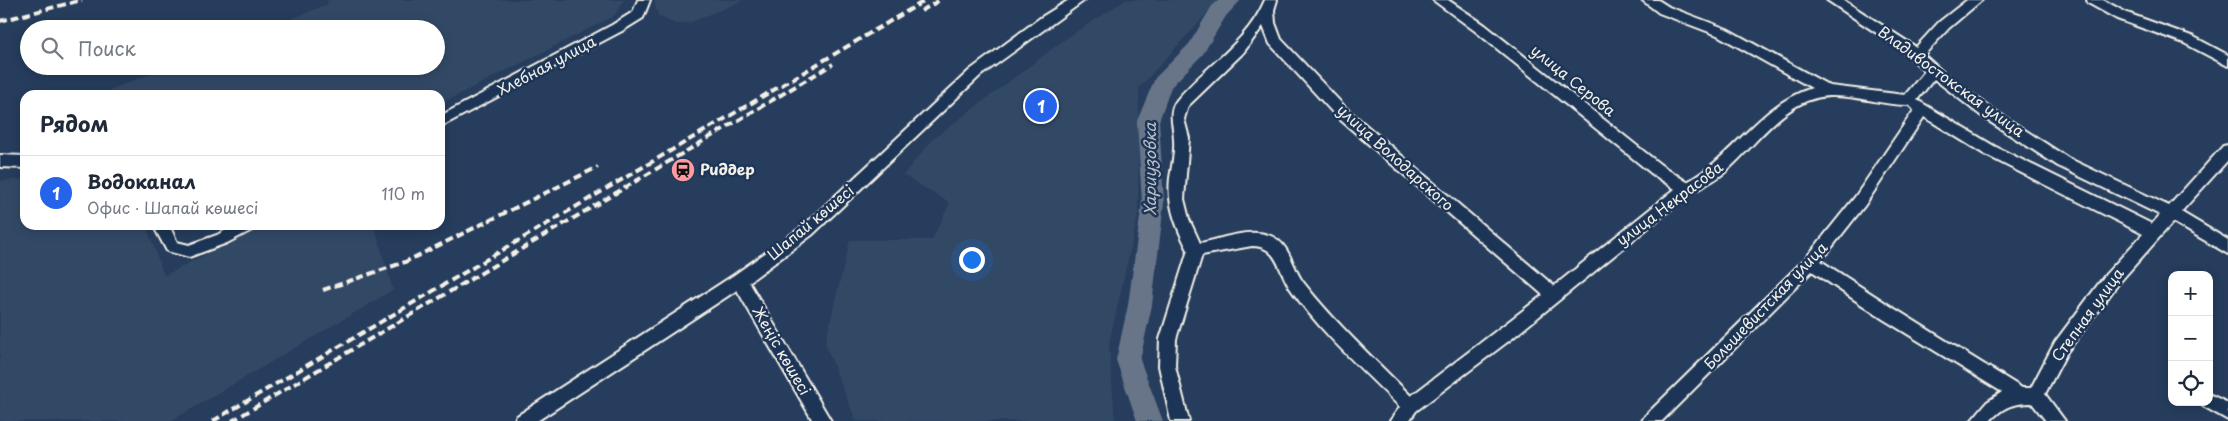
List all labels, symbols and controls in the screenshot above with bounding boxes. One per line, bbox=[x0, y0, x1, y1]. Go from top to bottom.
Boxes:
search box bbox=[20, 20, 445, 75]
street label: Владивостокская улица bbox=[1874, 20, 2030, 142]
street label: Хлебная улица bbox=[493, 29, 600, 100]
icon: search bbox=[38, 34, 66, 62]
text: Поиск bbox=[78, 34, 136, 62]
street label: улица Серова bbox=[1526, 38, 1622, 122]
pin: 1 bbox=[1025, 87, 1057, 125]
street label: улица Володарского bbox=[1332, 98, 1460, 216]
text: Рядом bbox=[40, 107, 108, 139]
water label: Хариузовка bbox=[1137, 121, 1161, 216]
street label: улица Некрасова bbox=[1611, 155, 1728, 251]
station icon: Риддер bbox=[670, 157, 696, 183]
place label: Риддер bbox=[700, 157, 755, 180]
text: Водоканал bbox=[87, 167, 196, 195]
street label: Шапай көшесі bbox=[762, 179, 858, 265]
text: 1 bbox=[52, 181, 60, 205]
text: 110 m bbox=[382, 181, 425, 205]
text: Офис · Шапай көшесі bbox=[87, 195, 258, 219]
street label: Большевистская улица bbox=[1698, 236, 1832, 374]
your location bbox=[959, 247, 985, 273]
street label: Степная улица bbox=[2045, 262, 2129, 366]
map controls bbox=[2168, 271, 2213, 406]
button: + bbox=[2168, 271, 2213, 316]
street label: Жеңіс көшесі bbox=[747, 301, 817, 399]
button: − bbox=[2168, 316, 2213, 361]
button: locate bbox=[2168, 361, 2213, 406]

